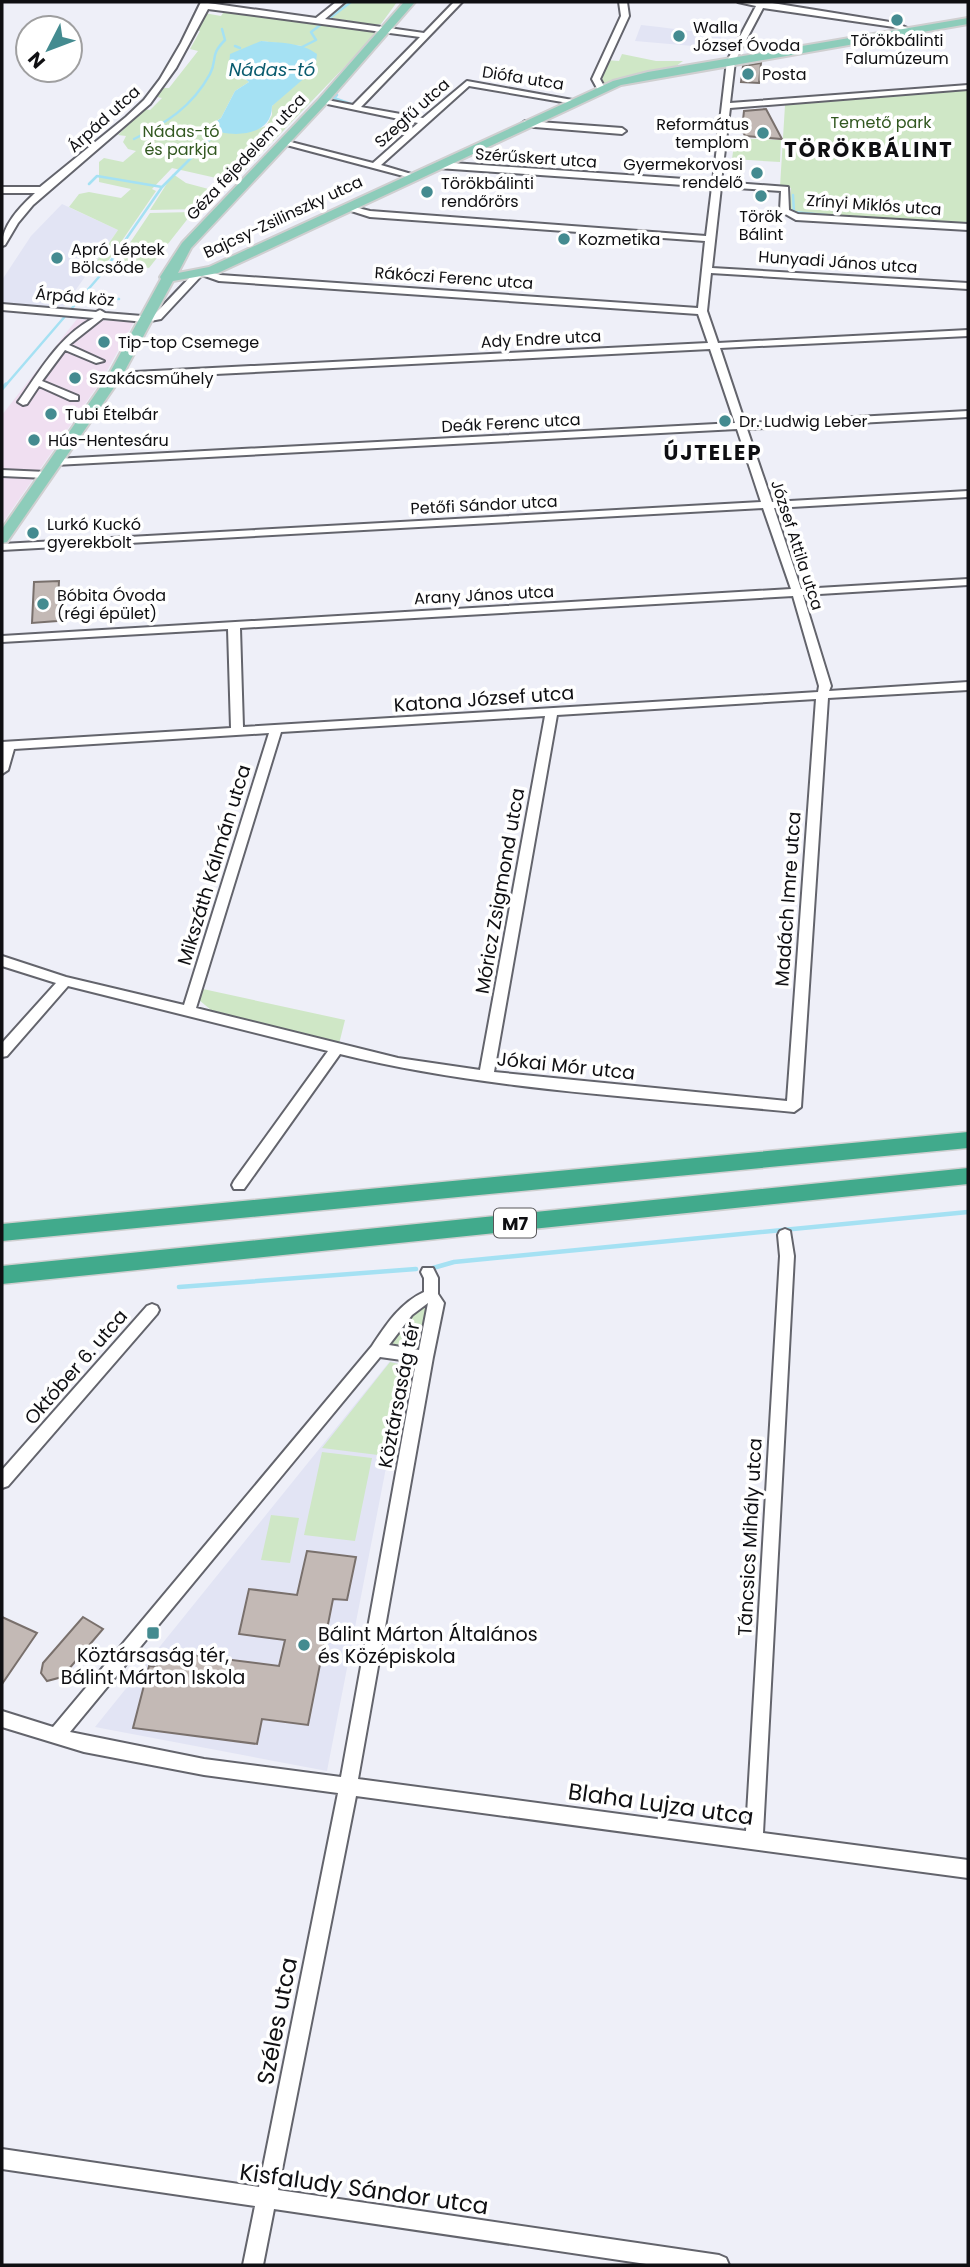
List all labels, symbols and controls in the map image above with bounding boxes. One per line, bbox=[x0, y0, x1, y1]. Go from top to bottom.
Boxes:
marker: Törökbálinti Falumúzeum bbox=[889, 12, 905, 28]
north arrow bbox=[14, 14, 84, 84]
place label: Walla József Óvoda bbox=[693, 16, 800, 57]
marker: Walla József Óvoda bbox=[671, 28, 687, 44]
place label: Törökbálinti Falumúzeum bbox=[845, 29, 949, 70]
text: N bbox=[22, 46, 52, 74]
water label: Nádas-tó bbox=[229, 57, 315, 82]
street label: Diófa utca bbox=[480, 60, 566, 96]
place label: Posta bbox=[762, 63, 807, 86]
marker: Posta bbox=[740, 66, 756, 82]
street label: Szegfű utca bbox=[369, 73, 455, 153]
street label: Árpád utca bbox=[63, 80, 145, 158]
street label: Géza fejedelem utca bbox=[181, 89, 311, 225]
park label: Temető park bbox=[830, 111, 932, 134]
place label: Református templom bbox=[656, 113, 749, 154]
park label: Nádas-tó és parkja bbox=[143, 120, 219, 161]
marker: Református templom bbox=[755, 125, 771, 141]
district label: TÖRÖKBÁLINT bbox=[784, 135, 954, 164]
street label: Szérűskert utca bbox=[474, 142, 598, 174]
place label: Gyermekorvosi rendelő bbox=[623, 153, 743, 194]
marker: Gyermekorvosi rendelő bbox=[749, 165, 765, 181]
street label: Bajcsy-Zsilinszky utca bbox=[200, 170, 366, 264]
place label: Törökbálinti rendőrörs bbox=[441, 172, 534, 213]
marker: Törökbálinti rendőrörs bbox=[419, 184, 435, 200]
marker: Török Bálint bbox=[753, 188, 769, 204]
street label: Zrínyi Miklós utca bbox=[806, 189, 942, 221]
place label: Török Bálint bbox=[739, 205, 783, 246]
place label: Kozmetika bbox=[578, 228, 660, 251]
marker: Kozmetika bbox=[556, 231, 572, 247]
place label: Apró Léptek Bölcsőde bbox=[71, 238, 165, 279]
street label: Hunyadi János utca bbox=[758, 245, 918, 279]
marker: Apró Léptek Bölcsőde bbox=[49, 250, 65, 266]
street label: Rákóczi Ferenc utca bbox=[374, 261, 534, 295]
street label: Árpád köz bbox=[35, 282, 115, 312]
street label: Ady Endre utca bbox=[480, 324, 602, 354]
place label: Tip-top Csemege bbox=[118, 331, 259, 354]
marker: Tip-top Csemege bbox=[96, 334, 112, 350]
place label: Szakácsműhely bbox=[89, 367, 213, 390]
marker: Szakácsműhely bbox=[67, 370, 83, 386]
place label: Tubi Ételbár bbox=[65, 403, 158, 426]
marker: Tubi Ételbár bbox=[43, 406, 59, 422]
street label: Deák Ferenc utca bbox=[441, 408, 581, 438]
place label: Dr. Ludwig Leber bbox=[739, 410, 868, 433]
marker: Dr. Ludwig Leber bbox=[717, 413, 733, 429]
place label: Hús-Hentesáru bbox=[48, 429, 169, 452]
marker: Hús-Hentesáru bbox=[26, 432, 42, 448]
district label: ÚJTELEP bbox=[663, 438, 763, 467]
street label: József Attila utca bbox=[765, 477, 829, 613]
street label: Petőfi Sándor utca bbox=[410, 490, 558, 520]
place label: Lurkó Kuckó gyerekbolt bbox=[47, 513, 141, 554]
marker: Lurkó Kuckó gyerekbolt bbox=[25, 525, 41, 541]
street label: Arany János utca bbox=[413, 580, 555, 610]
place label: Bóbita Óvoda (régi épület) bbox=[57, 584, 166, 625]
marker: Bóbita Óvoda (régi épület) bbox=[35, 596, 51, 612]
street label: Katona József utca bbox=[393, 679, 575, 719]
street label: Mikszáth Kálmán utca bbox=[171, 761, 257, 969]
street label: Móricz Zsigmond utca bbox=[469, 786, 531, 996]
street label: Madách Imre utca bbox=[768, 811, 808, 987]
street label: Jókai Mór utca bbox=[496, 1045, 636, 1087]
road number: M7 bbox=[494, 1208, 536, 1238]
street label: Október 6. utca bbox=[18, 1303, 134, 1431]
street label: Köztársaság tér bbox=[372, 1320, 426, 1470]
street label: Táncsics Mihály utca bbox=[731, 1437, 769, 1637]
place label: Bálint Márton Általános és Középiskola bbox=[318, 1621, 538, 1670]
marker: Köztársaság tér, Bálint Márton Iskola bbox=[145, 1625, 161, 1641]
marker: Bálint Márton Általános és Középiskola bbox=[296, 1637, 312, 1653]
place label: Köztársaság tér, Bálint Márton Iskola bbox=[61, 1642, 245, 1691]
street label: Blaha Lujza utca bbox=[566, 1775, 756, 1833]
street label: Széles utca bbox=[249, 1955, 305, 2087]
street label: Kisfaludy Sándor utca bbox=[238, 2156, 490, 2222]

